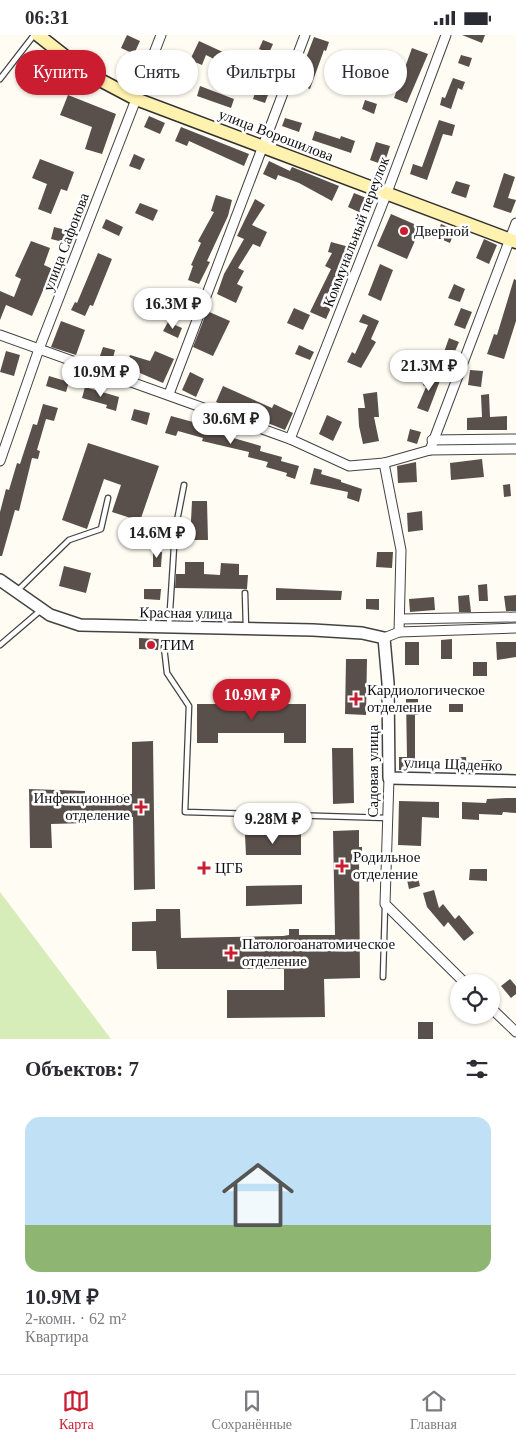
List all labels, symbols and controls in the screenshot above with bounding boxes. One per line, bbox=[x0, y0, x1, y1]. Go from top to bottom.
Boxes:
text: 06:31 bbox=[25, 7, 69, 28]
chip: Купить bbox=[15, 50, 106, 95]
chip: Снять bbox=[116, 50, 198, 95]
chip: Фильтры bbox=[208, 50, 314, 95]
chip: Новое bbox=[324, 50, 407, 95]
street label: улица Ворошилова bbox=[216, 106, 336, 164]
street label: Коммунальный переулок bbox=[320, 154, 392, 309]
street label: улица Сафонова bbox=[40, 190, 92, 293]
place label: Дверной bbox=[414, 223, 469, 239]
marker: Дверной bbox=[398, 225, 410, 237]
pin: 16.3M ₽ bbox=[127, 287, 219, 330]
text: 16.3M ₽ bbox=[145, 295, 201, 312]
pin: 21.3M ₽ bbox=[383, 349, 475, 392]
pin: 10.9M ₽ bbox=[55, 355, 147, 398]
text: 21.3M ₽ bbox=[401, 357, 457, 374]
text: 10.9M ₽ bbox=[73, 363, 129, 380]
pin: 30.6M ₽ bbox=[185, 403, 277, 445]
text: 30.6M ₽ bbox=[203, 410, 259, 427]
pin: 14.6M ₽ bbox=[111, 517, 203, 559]
text: 14.6M ₽ bbox=[129, 524, 185, 541]
street label: Красная улица bbox=[139, 604, 233, 622]
place label: ТИМ bbox=[161, 637, 194, 653]
marker: ТИМ bbox=[145, 639, 157, 651]
pin: 10.9M ₽ bbox=[206, 679, 298, 721]
place label: Кардиологическое отделение bbox=[367, 682, 485, 715]
text: 10.9M ₽ bbox=[224, 686, 280, 703]
marker: Кардиологическое отделение bbox=[349, 692, 363, 706]
street label: Садовая улица bbox=[365, 724, 381, 818]
street label: улица Щаденко bbox=[403, 754, 503, 774]
place label: Инфекционное отделение bbox=[34, 790, 130, 823]
marker: Инфекционное отделение bbox=[134, 800, 148, 814]
pin: 9.28M ₽ bbox=[227, 803, 319, 845]
text: 9.28M ₽ bbox=[245, 810, 301, 827]
place label: Родильное отделение bbox=[353, 849, 421, 882]
marker: Родильное отделение bbox=[335, 859, 349, 873]
place label: ЦГБ bbox=[215, 860, 243, 876]
marker: ЦГБ bbox=[197, 861, 211, 875]
place label: Патологоанатомическое отделение bbox=[242, 936, 396, 969]
marker: Патологоанатомическое отделение bbox=[224, 946, 238, 960]
map controls bbox=[450, 974, 500, 1024]
button: locate bbox=[450, 974, 500, 1024]
icon: filters bbox=[463, 1055, 491, 1083]
text: Объектов: 7 bbox=[25, 1057, 139, 1081]
icon: home bbox=[213, 1150, 303, 1240]
text: 10.9M ₽ bbox=[25, 1285, 99, 1309]
text: 2-комн. · 62 m² bbox=[25, 1310, 126, 1327]
text: Квартира bbox=[25, 1328, 89, 1345]
tab: Карта bbox=[59, 1387, 94, 1433]
tab: Сохранённые bbox=[212, 1387, 292, 1433]
tab: Главная bbox=[410, 1387, 457, 1433]

